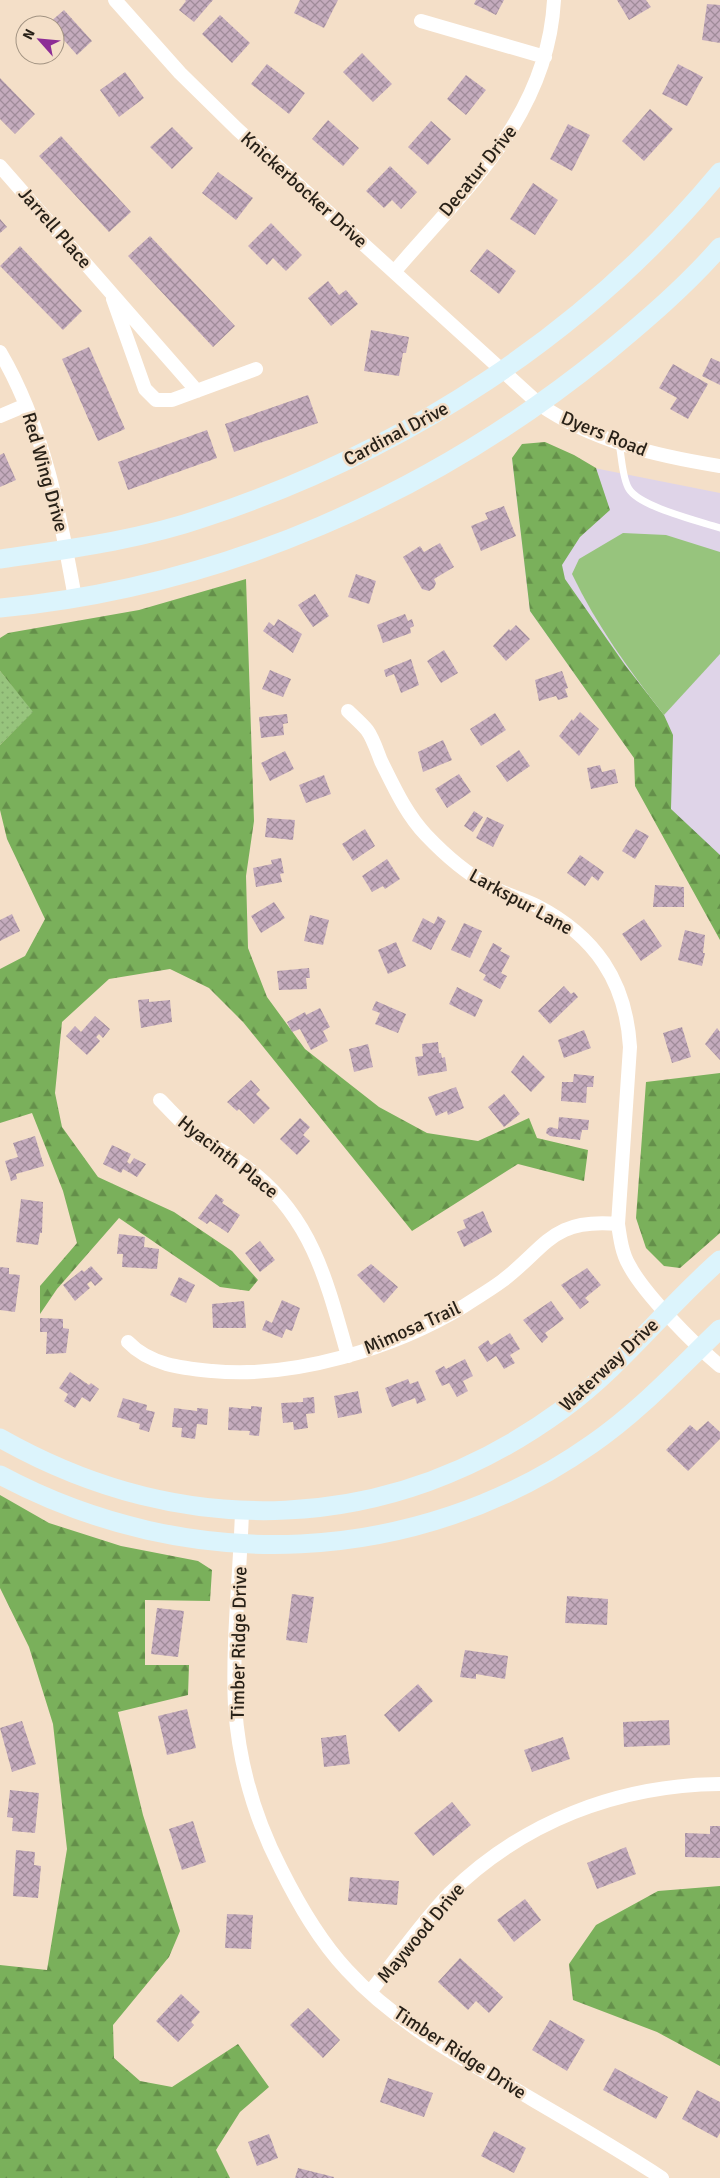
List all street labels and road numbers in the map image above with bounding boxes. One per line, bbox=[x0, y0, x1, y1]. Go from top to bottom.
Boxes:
street label: Decatur Drive bbox=[434, 120, 522, 222]
street label: Knickerbocker Drive bbox=[236, 127, 372, 253]
street label: Jarrell Place bbox=[13, 182, 97, 274]
street label: Cardinal Drive bbox=[340, 396, 452, 472]
street label: Dyers Road bbox=[557, 406, 651, 462]
street label: Red Wing Drive bbox=[16, 409, 74, 535]
street label: Larkspur Lane bbox=[465, 864, 577, 940]
street label: Hyacinth Place bbox=[173, 1110, 283, 1204]
street label: Mimosa Trail bbox=[360, 1296, 464, 1360]
street label: Waterway Drive bbox=[554, 1313, 664, 1417]
street label: Timber Ridge Drive bbox=[226, 1566, 252, 1720]
street label: Maywood Drive bbox=[372, 1878, 470, 1988]
street label: Timber Ridge Drive bbox=[389, 2001, 531, 2105]

